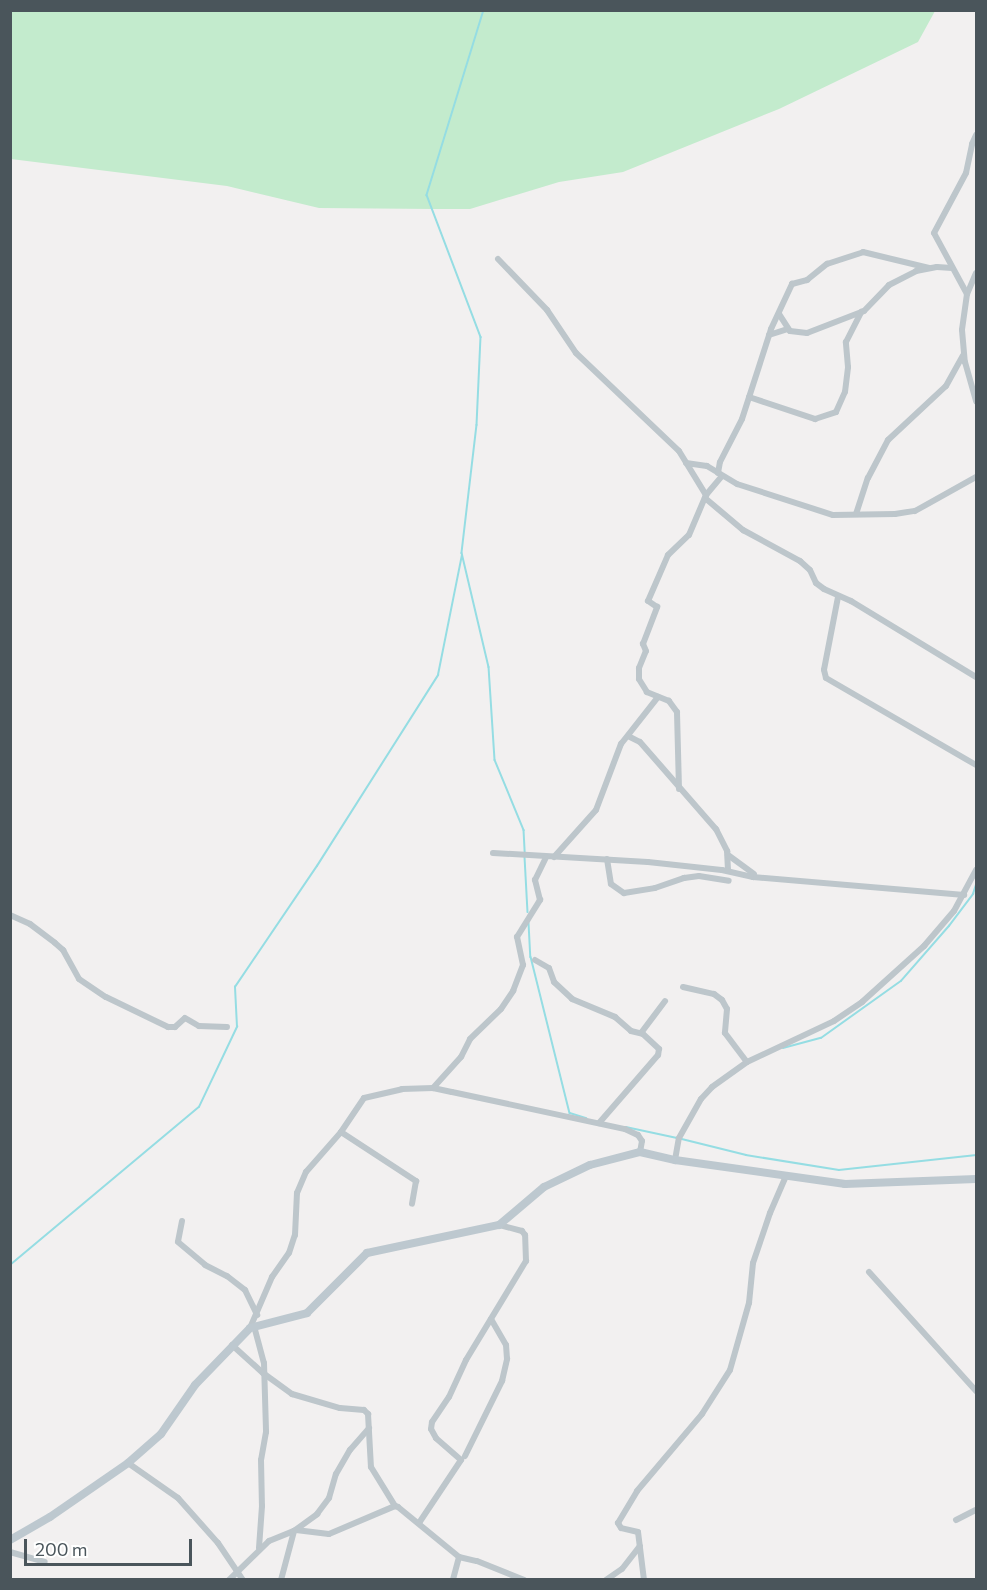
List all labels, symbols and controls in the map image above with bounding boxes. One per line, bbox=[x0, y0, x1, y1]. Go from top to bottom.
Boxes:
scale bar bbox=[27, 1527, 195, 1565]
text: 200 m bbox=[35, 1538, 88, 1560]

